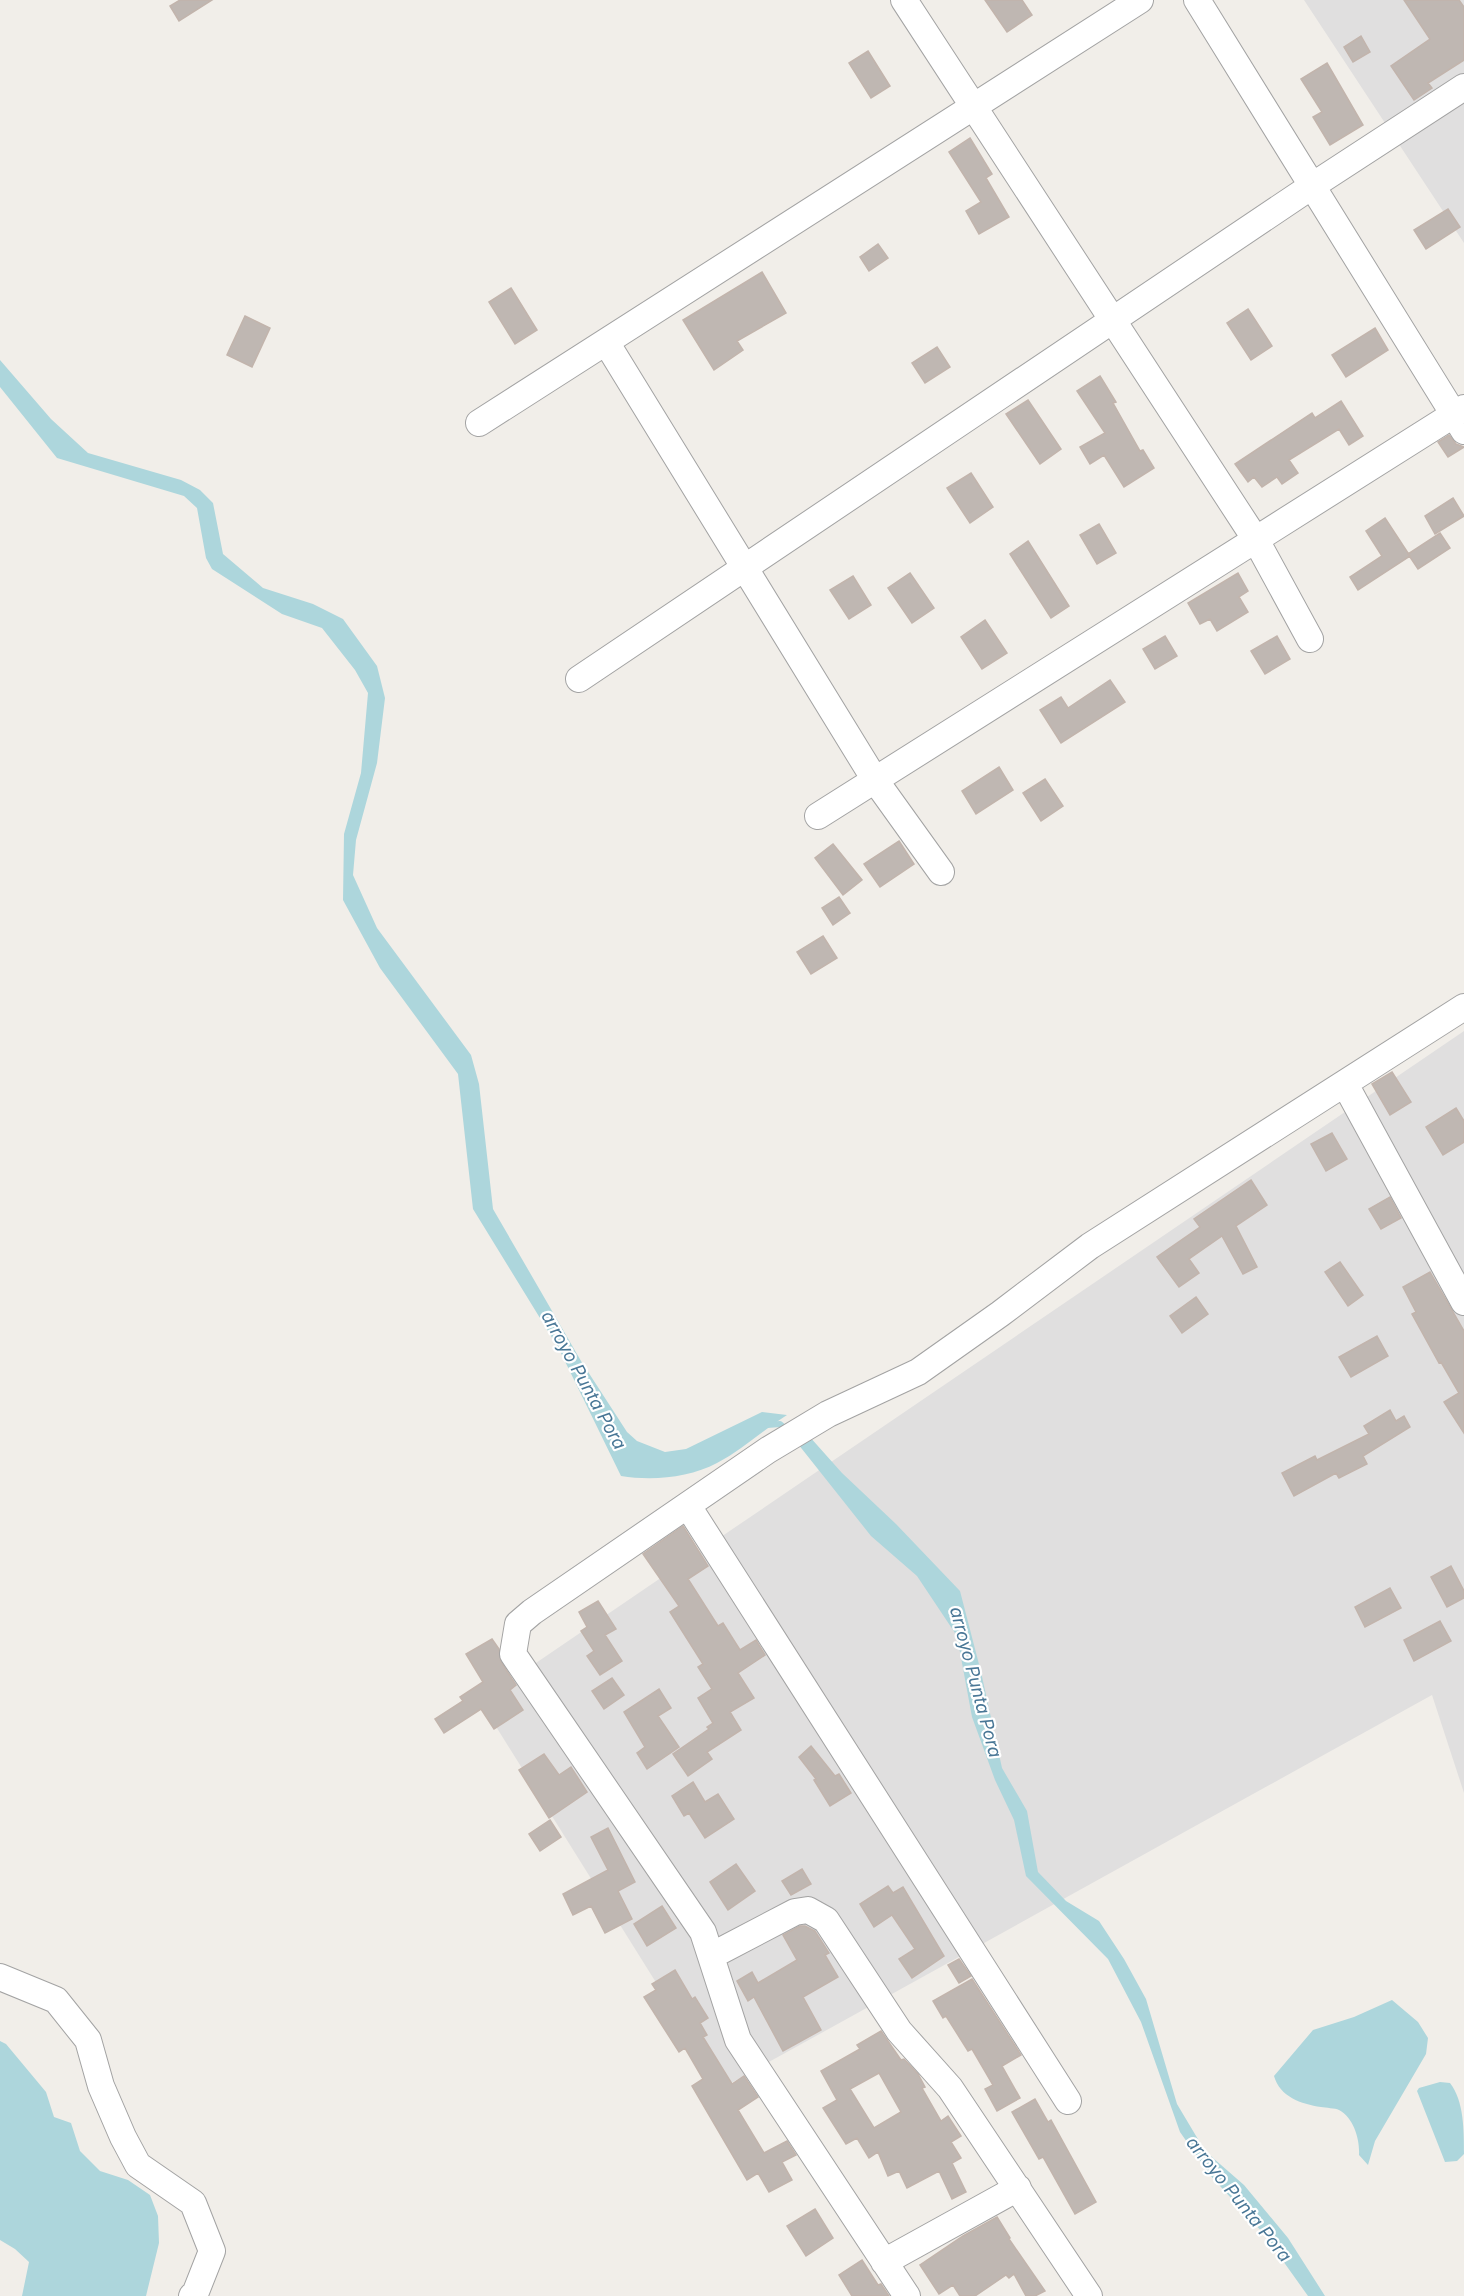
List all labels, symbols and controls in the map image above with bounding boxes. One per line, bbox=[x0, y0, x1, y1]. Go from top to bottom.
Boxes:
water label: arroyo Punta Pora bbox=[537, 1307, 631, 1453]
water label: arroyo Punta Pora bbox=[946, 1604, 1006, 1760]
water label: arroyo Punta Pora bbox=[1182, 2132, 1296, 2266]

